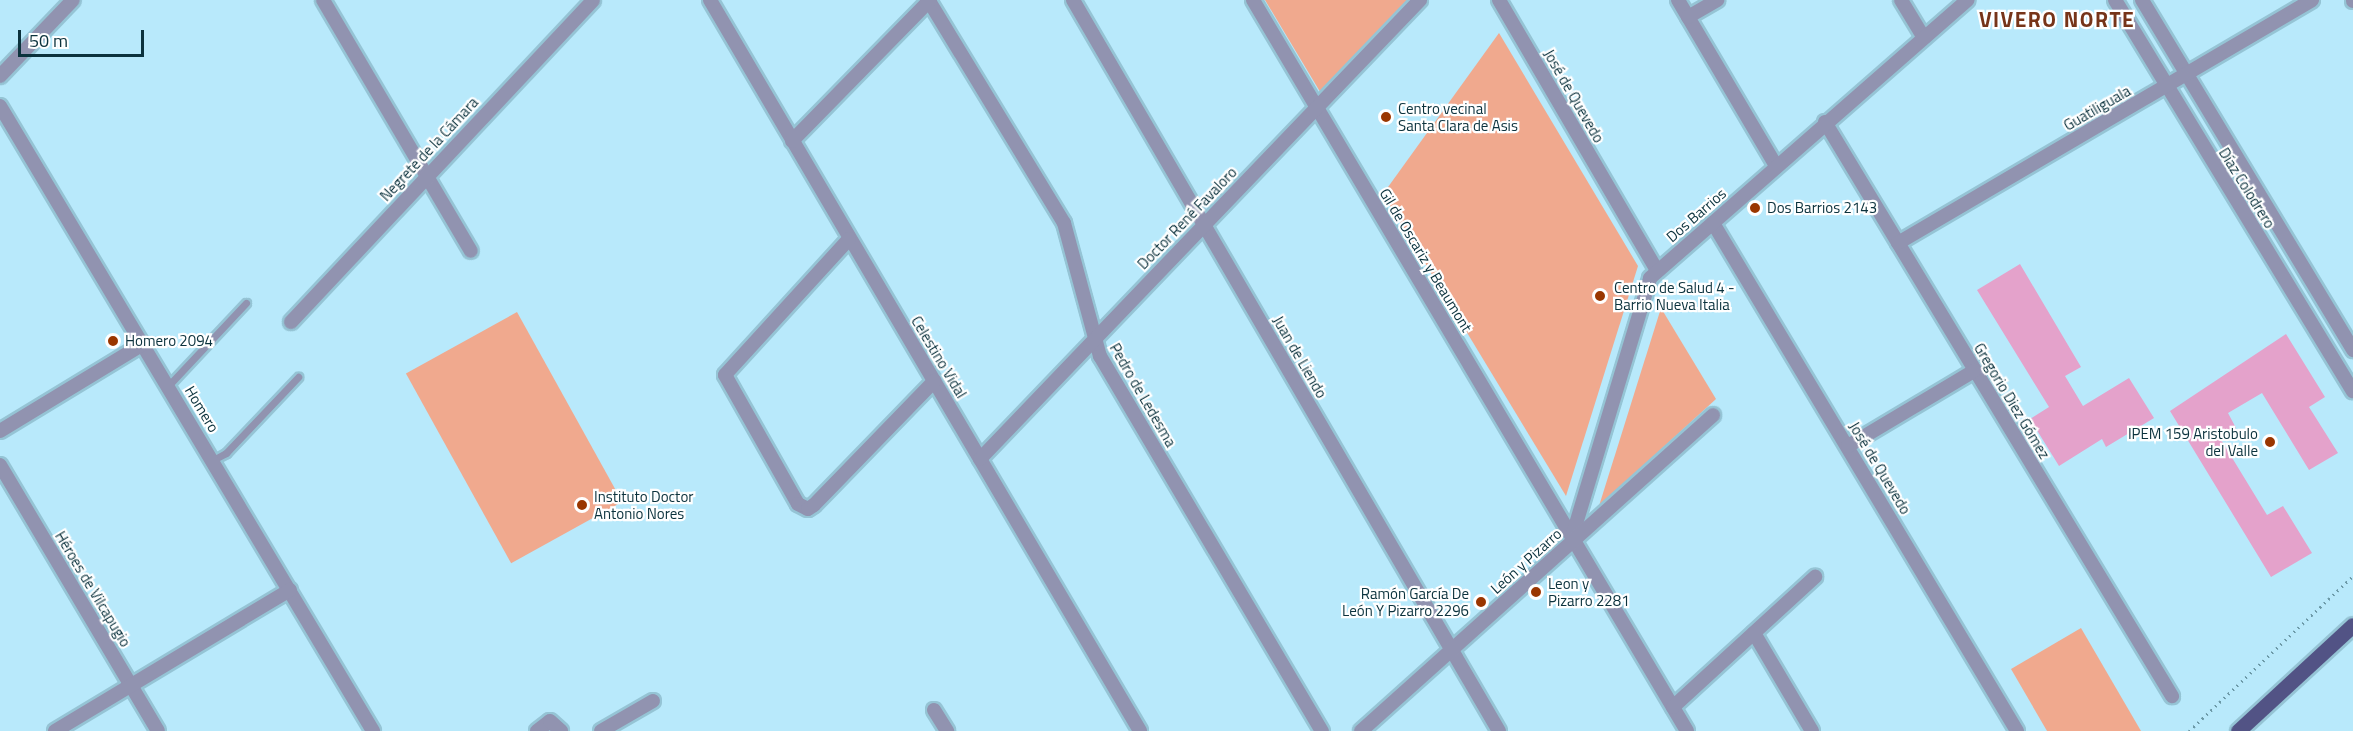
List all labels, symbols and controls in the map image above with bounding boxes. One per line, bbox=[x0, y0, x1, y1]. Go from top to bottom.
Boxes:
district label: VIVERO NORTE bbox=[1979, 6, 2135, 32]
scale bar bbox=[21, 18, 147, 56]
text: 50 m bbox=[29, 27, 68, 54]
street label: José de Quevedo bbox=[1540, 46, 1608, 146]
street label: Guatiliguala bbox=[2060, 82, 2134, 134]
street label: Negrete de la Cámara bbox=[376, 93, 482, 205]
place label: Centro vecinal Santa Clara de Asis bbox=[1398, 99, 1518, 134]
marker: Centro vecinal Santa Clara de Asis bbox=[1379, 110, 1393, 124]
street label: Díaz Colodrero bbox=[2215, 144, 2279, 232]
street label: Doctor René Favaloro bbox=[1134, 163, 1240, 273]
street label: Dos Barrios bbox=[1662, 184, 1730, 246]
street label: Gil de Oscariz y Beaumont bbox=[1376, 185, 1476, 335]
place label: Dos Barrios 2143 bbox=[1767, 199, 1877, 217]
marker: Dos Barrios 2143 bbox=[1748, 201, 1762, 215]
place label: Centro de Salud 4 - Barrio Nueva Italia bbox=[1614, 278, 1735, 313]
marker: Centro de Salud 4 - Barrio Nueva Italia bbox=[1591, 287, 1609, 305]
street label: Celestino Vidal bbox=[908, 313, 970, 401]
street label: Juan de Liendo bbox=[1269, 313, 1331, 401]
place label: Homero 2094 bbox=[125, 332, 213, 350]
marker: Homero 2094 bbox=[106, 334, 120, 348]
street label: Pedro de Ledesma bbox=[1106, 340, 1180, 450]
street label: Gregorio Diez Gómez bbox=[1970, 340, 2054, 462]
street label: Homero bbox=[181, 382, 223, 436]
street label: José de Quevedo bbox=[1845, 419, 1915, 517]
place label: IPEM 159 Aristobulo del Valle bbox=[2128, 424, 2258, 459]
marker: IPEM 159 Aristobulo del Valle bbox=[2263, 435, 2277, 449]
place label: Instituto Doctor Antonio Nores bbox=[594, 487, 693, 522]
marker: Instituto Doctor Antonio Nores bbox=[575, 498, 589, 512]
street label: León y Pizarro bbox=[1487, 524, 1565, 598]
street label: Héroes de Vilcapugio bbox=[51, 528, 135, 650]
place label: Leon y Pizarro 2281 bbox=[1548, 574, 1630, 609]
place label: Ramón García De León Y Pizarro 2296 bbox=[1342, 584, 1469, 619]
marker: Leon y Pizarro 2281 bbox=[1529, 585, 1543, 599]
marker: Ramón García De León Y Pizarro 2296 bbox=[1474, 595, 1488, 609]

